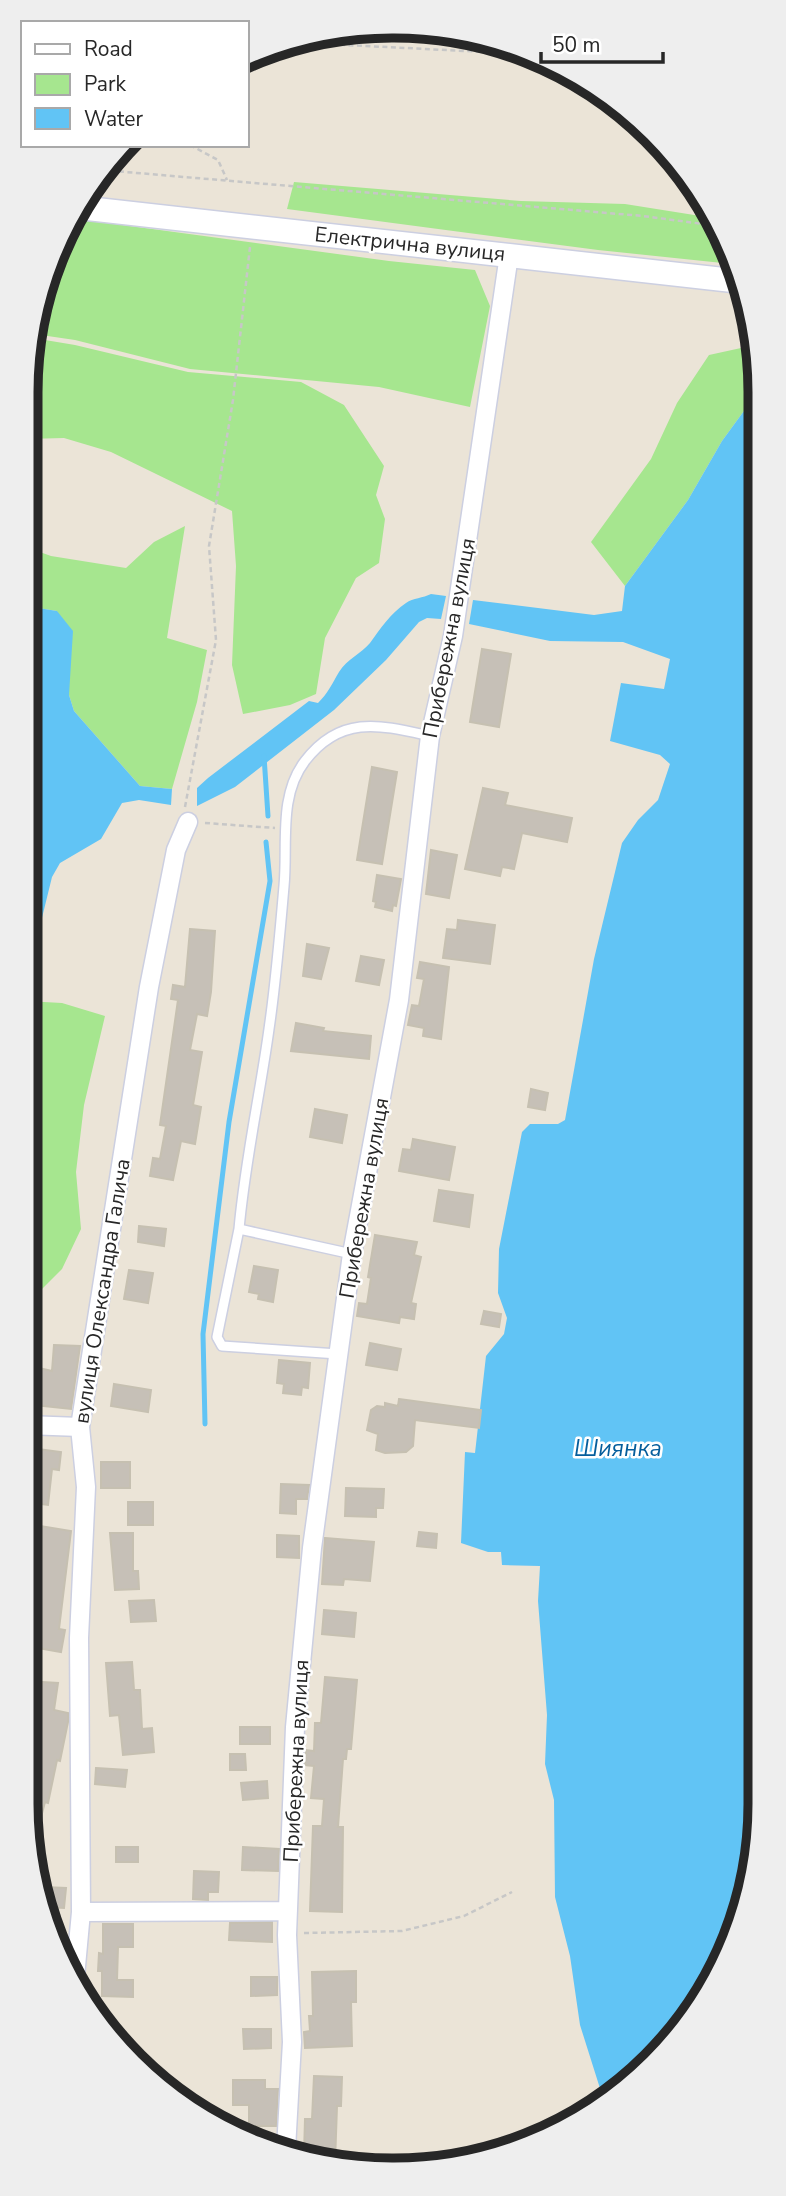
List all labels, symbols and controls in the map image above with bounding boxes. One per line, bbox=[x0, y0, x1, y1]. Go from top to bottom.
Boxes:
legend bbox=[21, 21, 248, 147]
scale bar bbox=[541, 21, 664, 65]
text: 50 m bbox=[552, 31, 601, 59]
text: Road bbox=[84, 35, 133, 63]
text: Park bbox=[84, 70, 126, 98]
text: Water bbox=[84, 105, 143, 133]
street label: Електрична вулиця bbox=[313, 220, 507, 268]
street label: Прибережна вулиця bbox=[416, 536, 482, 740]
street label: Прибережна вулиця bbox=[333, 1095, 395, 1301]
street label: вулиця Олександра Галича bbox=[67, 1156, 137, 1426]
water label: Шиянка bbox=[574, 1433, 662, 1464]
street label: Прибережна вулиця bbox=[277, 1659, 315, 1863]

